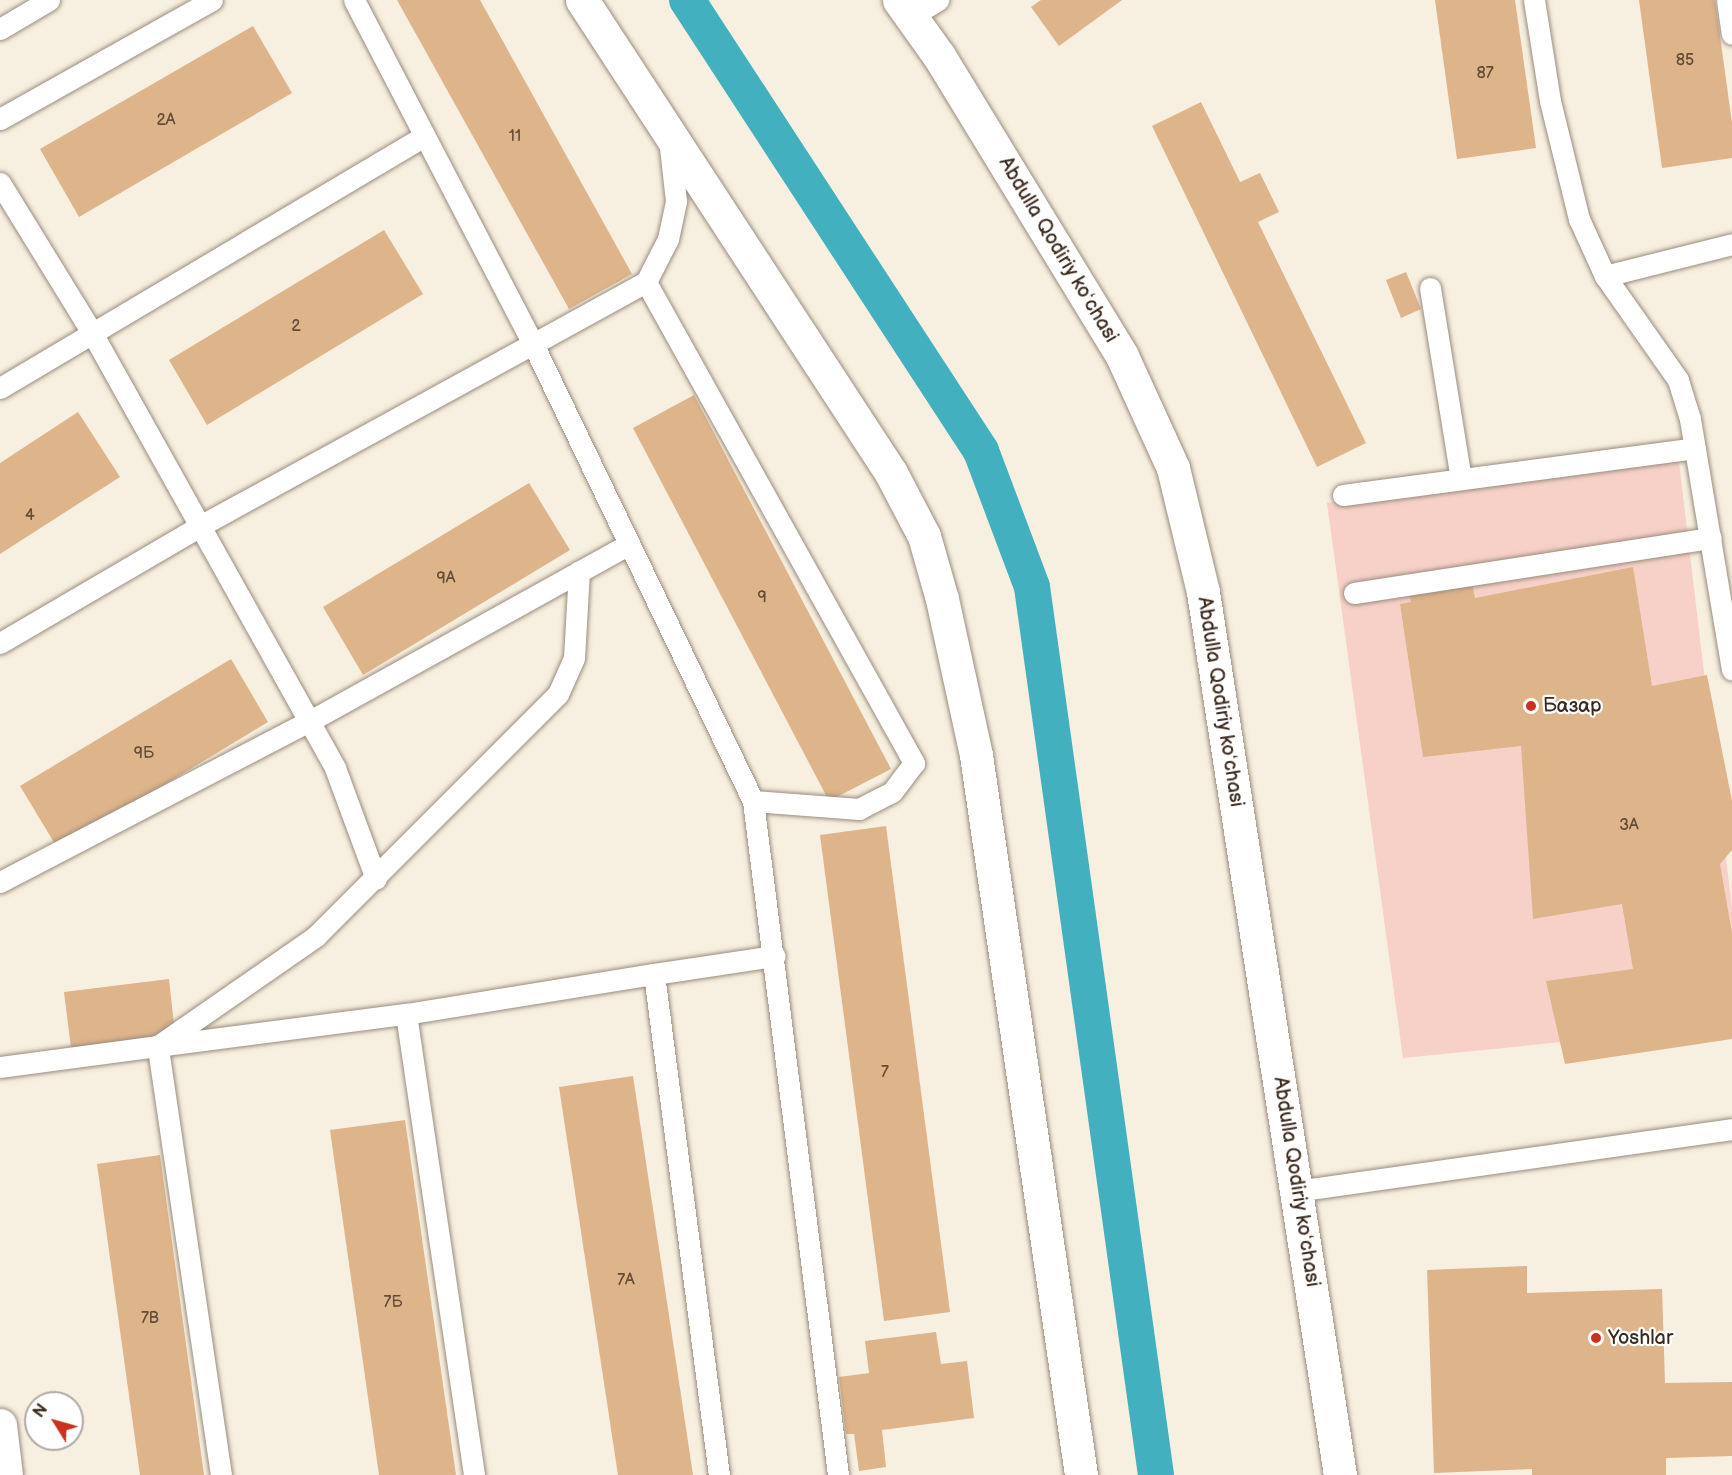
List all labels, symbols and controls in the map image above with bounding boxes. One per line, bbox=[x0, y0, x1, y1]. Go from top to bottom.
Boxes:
house number: 85 bbox=[1676, 51, 1694, 71]
house number: 87 bbox=[1476, 64, 1494, 84]
house number: 2А bbox=[156, 111, 176, 131]
house number: 11 bbox=[509, 127, 521, 147]
street label: Abdulla Qodiriy koʻchasi bbox=[993, 152, 1123, 348]
house number: 2 bbox=[291, 317, 301, 337]
house number: 4 bbox=[25, 506, 35, 526]
house number: 9А bbox=[437, 569, 455, 589]
house number: 9 bbox=[757, 588, 767, 608]
street label: Abdulla Qodiriy koʻchasi bbox=[1191, 595, 1249, 809]
place label: Базар bbox=[1543, 694, 1601, 718]
marker: Базар bbox=[1524, 699, 1538, 713]
house number: 9Б bbox=[134, 744, 154, 764]
house number: 3А bbox=[1619, 816, 1639, 836]
house number: 7 bbox=[881, 1063, 889, 1083]
street label: Abdulla Qodiriy koʻchasi bbox=[1267, 1075, 1325, 1289]
house number: 7А bbox=[617, 1271, 635, 1291]
house number: 7Б bbox=[384, 1293, 402, 1313]
house number: 7В bbox=[141, 1309, 159, 1329]
place label: Yoshlar bbox=[1608, 1326, 1673, 1350]
marker: Yoshlar bbox=[1589, 1331, 1603, 1345]
north arrow bbox=[24, 1391, 84, 1451]
text: N bbox=[30, 1401, 52, 1422]

